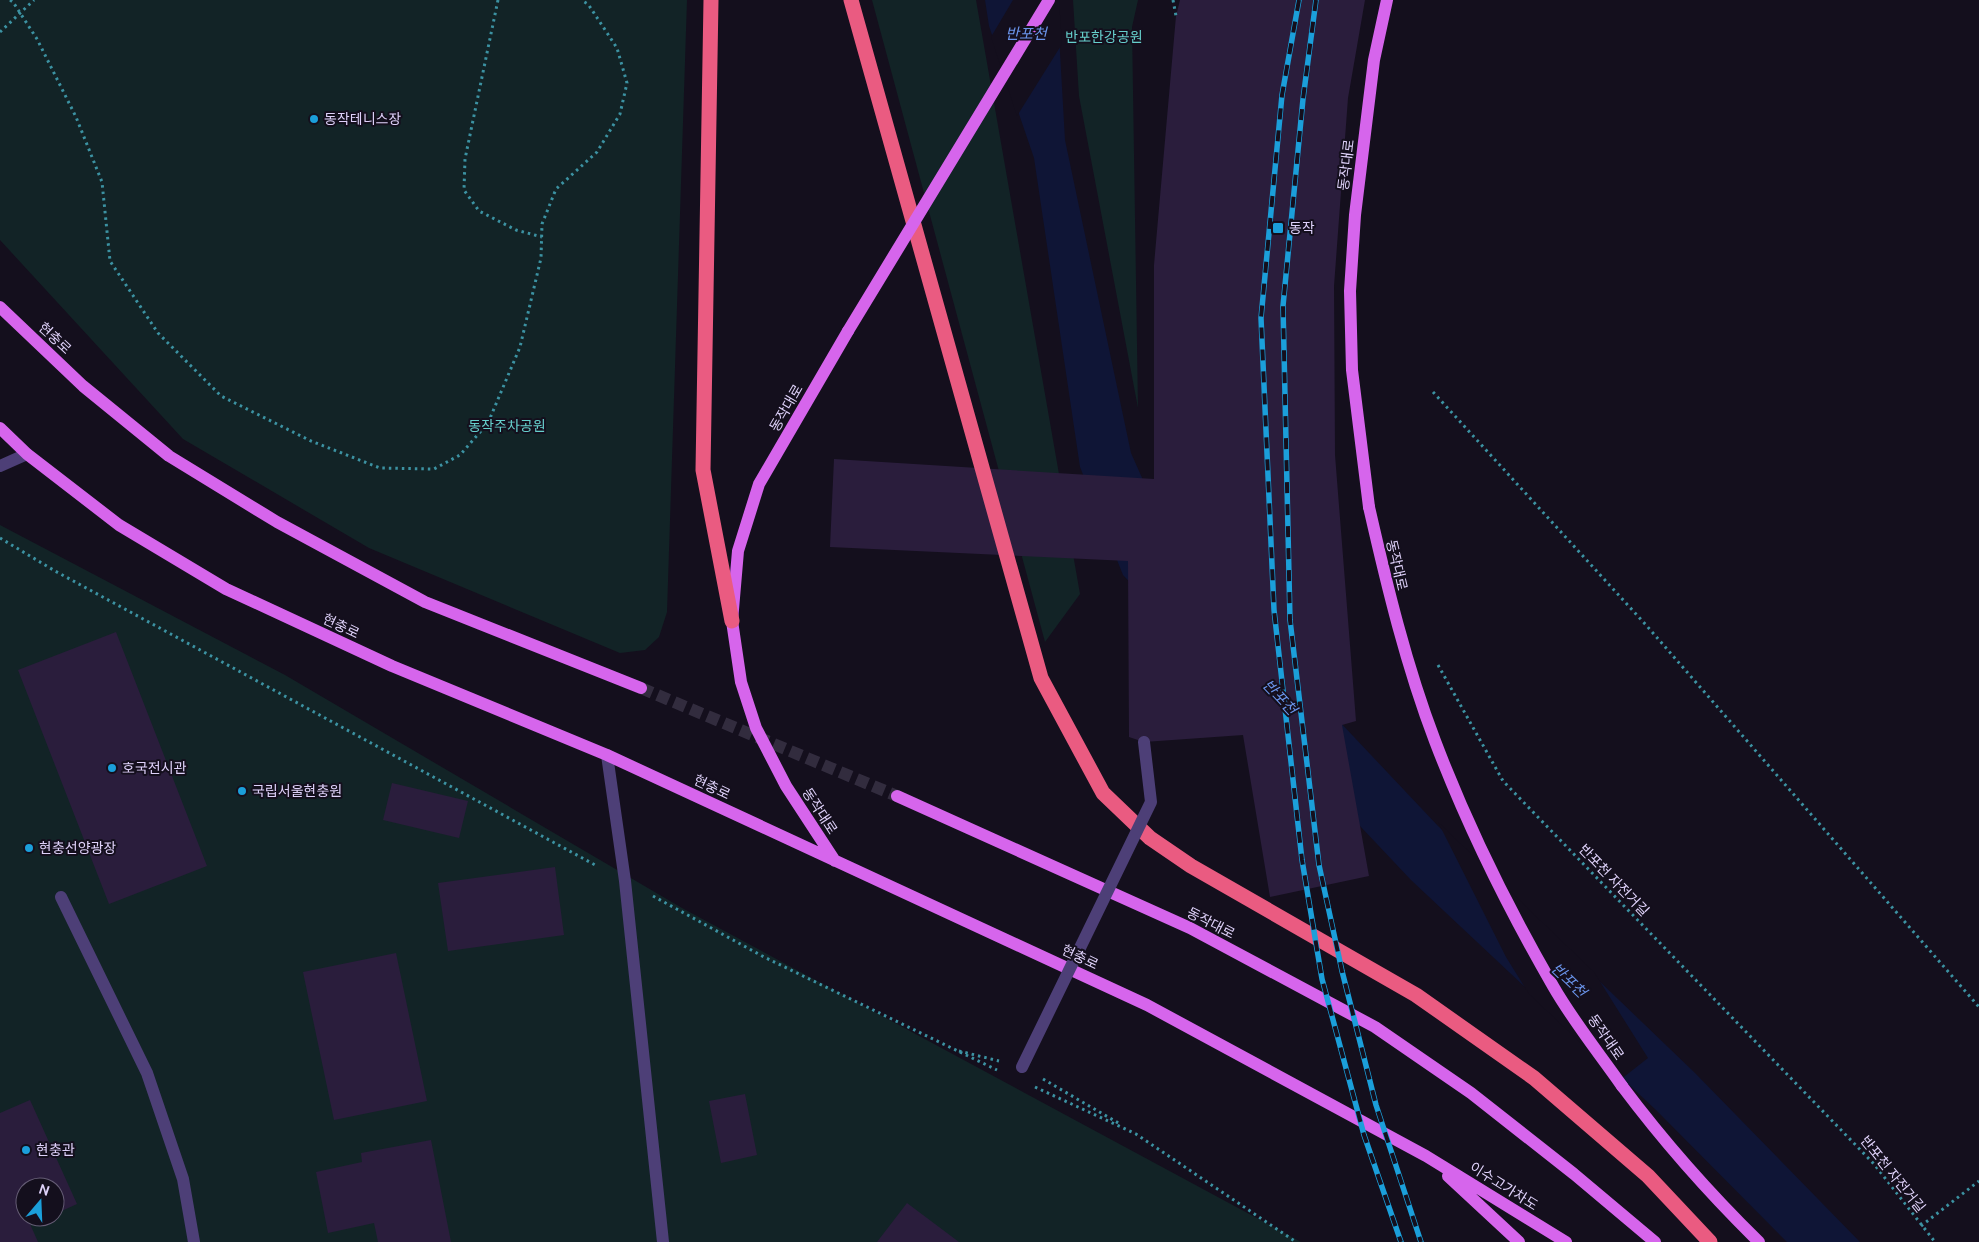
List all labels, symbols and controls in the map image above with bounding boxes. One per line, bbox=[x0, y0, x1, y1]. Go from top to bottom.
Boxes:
water label: 반포천 bbox=[1005, 25, 1049, 42]
park label: 반포한강공원 bbox=[1065, 29, 1143, 45]
place label: 동작테니스장 bbox=[324, 111, 401, 127]
marker: 동작테니스장 bbox=[308, 113, 320, 125]
street label: 동작대로 bbox=[1335, 138, 1357, 192]
place label: 동작 bbox=[1289, 220, 1315, 236]
marker: 동작 bbox=[1271, 221, 1285, 235]
street label: 현충로 bbox=[35, 319, 75, 357]
street label: 동작대로 bbox=[766, 382, 806, 434]
park label: 동작주차공원 bbox=[468, 418, 546, 434]
street label: 동작대로 bbox=[1383, 538, 1411, 592]
street label: 현충로 bbox=[320, 611, 362, 641]
water label: 반포천 bbox=[1260, 676, 1302, 720]
place label: 호국전시관 bbox=[122, 760, 187, 776]
marker: 호국전시관 bbox=[106, 762, 118, 774]
street label: 현충로 bbox=[691, 772, 733, 802]
place label: 국립서울현충원 bbox=[252, 783, 342, 799]
marker: 국립서울현충원 bbox=[236, 785, 248, 797]
street label: 동작대로 bbox=[799, 785, 841, 837]
place label: 현충선양광장 bbox=[39, 840, 116, 856]
street label: 반포천 자전거길 bbox=[1576, 841, 1652, 919]
marker: 현충선양광장 bbox=[23, 842, 35, 854]
street label: 동작대로 bbox=[1184, 904, 1238, 942]
street label: 현충로 bbox=[1059, 942, 1101, 972]
water label: 반포천 bbox=[1548, 960, 1591, 1002]
street label: 동작대로 bbox=[1585, 1011, 1627, 1063]
street label: 반포천 자전거길 bbox=[1857, 1133, 1929, 1215]
place label: 현충관 bbox=[36, 1142, 75, 1158]
marker: 현충관 bbox=[20, 1144, 32, 1156]
street label: 이수고가차도 bbox=[1467, 1159, 1541, 1213]
north arrow bbox=[15, 1177, 65, 1227]
text: N bbox=[37, 1180, 52, 1199]

